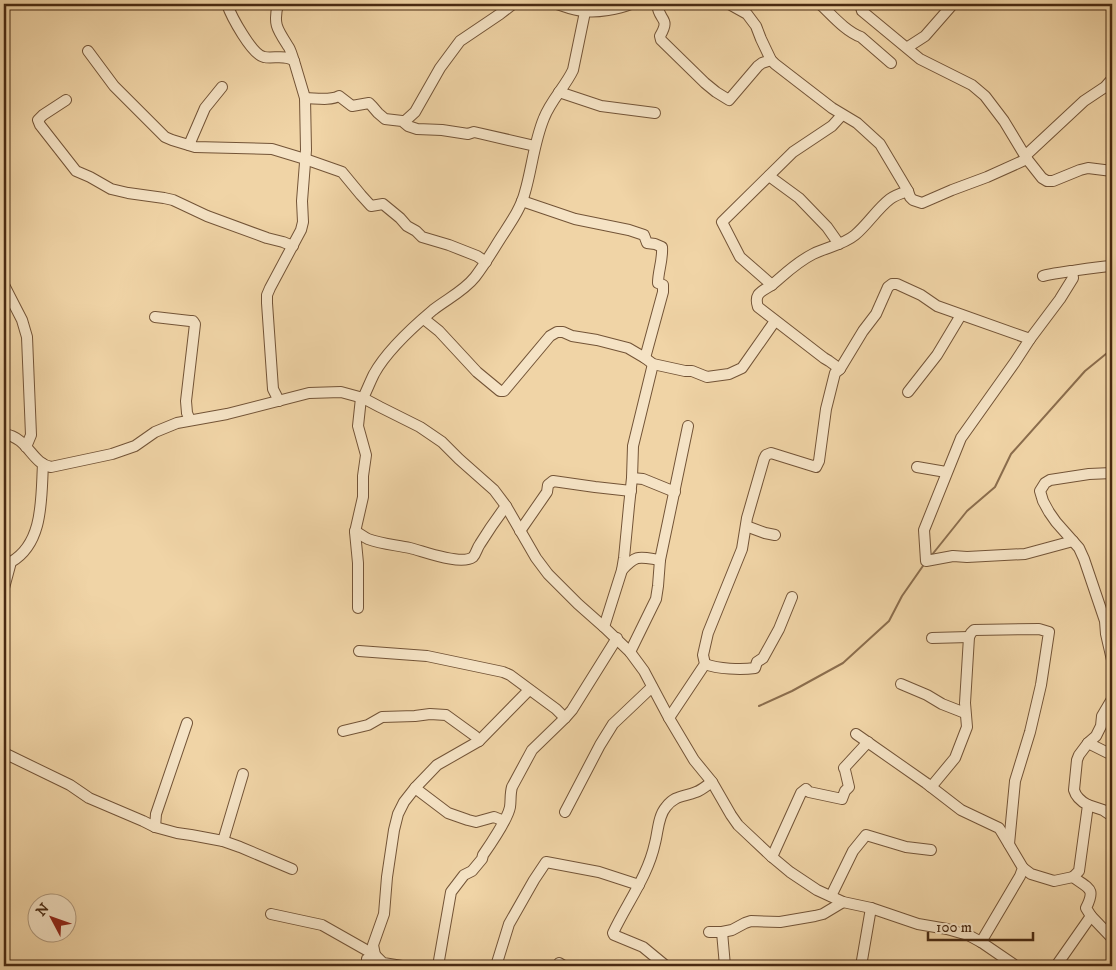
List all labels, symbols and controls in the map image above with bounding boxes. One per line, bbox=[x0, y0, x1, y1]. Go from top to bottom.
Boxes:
north arrow bbox=[28, 892, 78, 942]
text: N bbox=[32, 900, 54, 920]
scale bar bbox=[928, 910, 1034, 942]
text: 100 m bbox=[936, 918, 972, 937]

